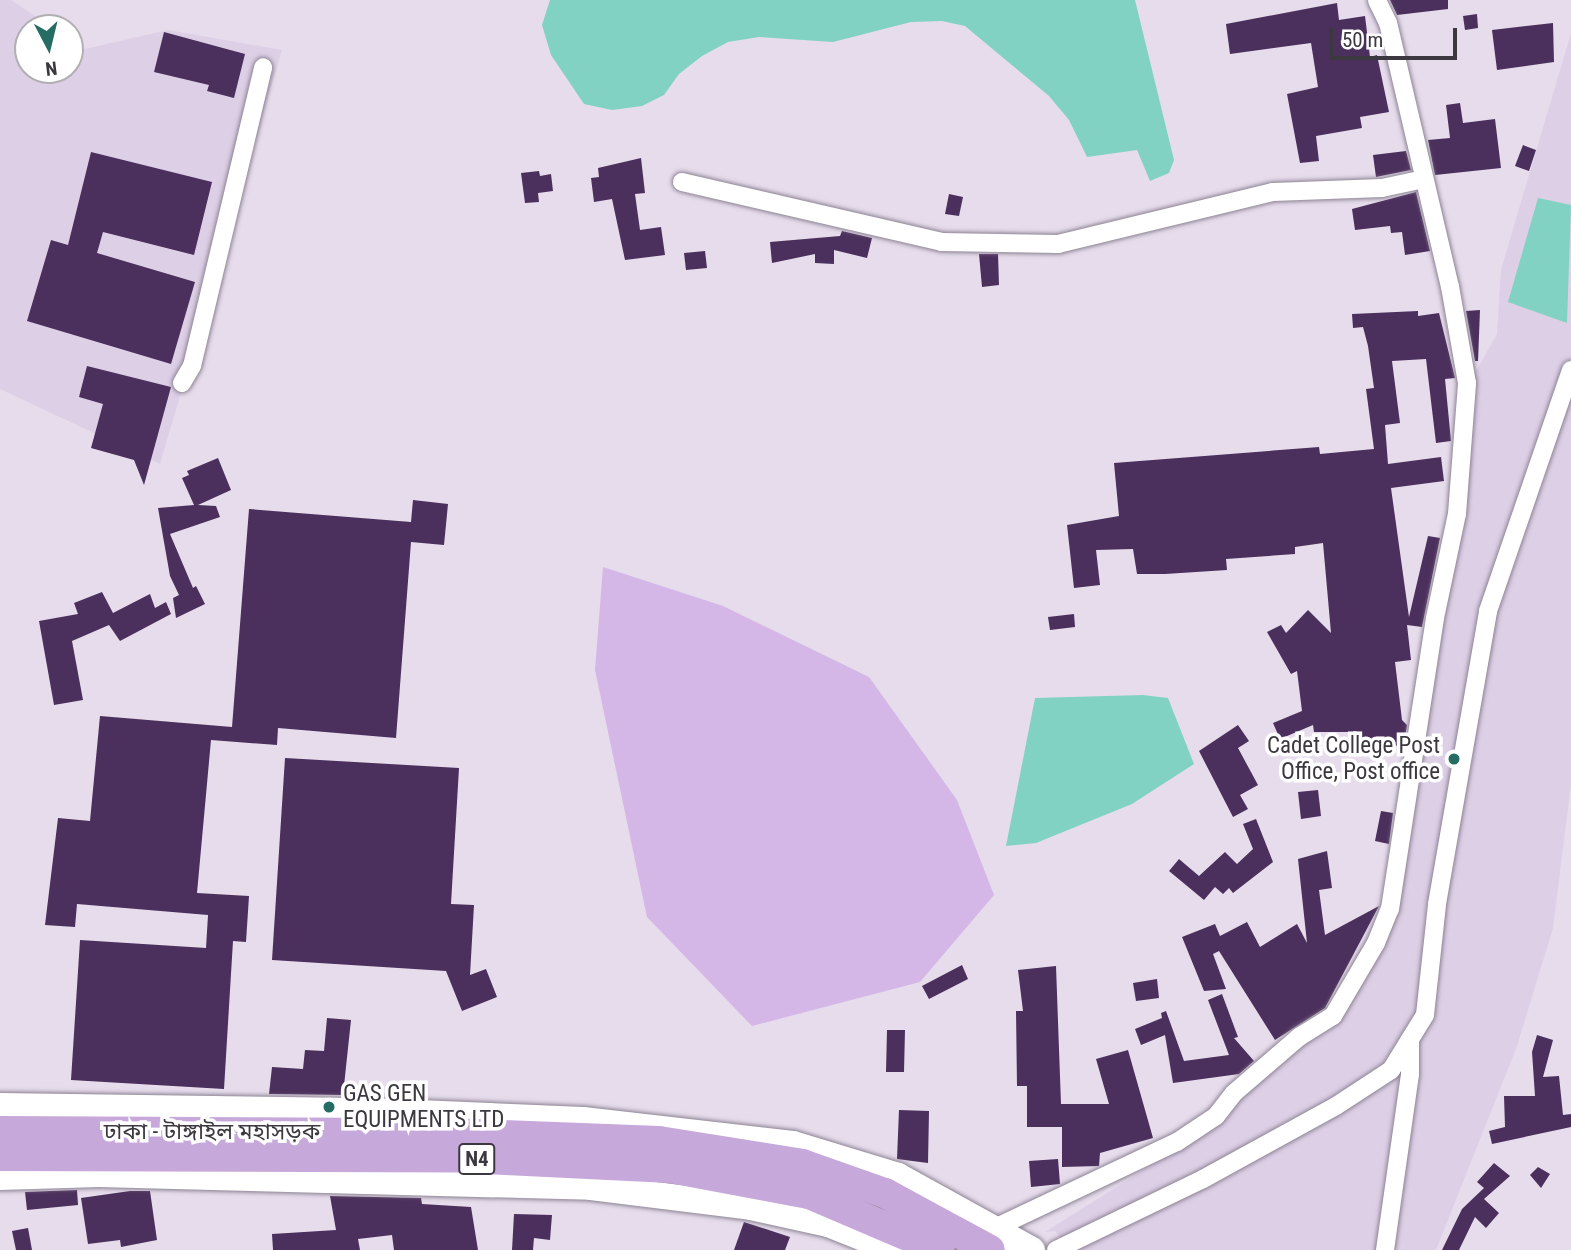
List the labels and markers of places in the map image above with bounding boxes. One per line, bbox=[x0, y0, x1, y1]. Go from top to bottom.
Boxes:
place label: Cadet College Post Office, Post office bbox=[1267, 732, 1440, 786]
marker: Cadet College Post Office, Post office bbox=[1446, 751, 1462, 767]
place label: GAS GEN EQUIPMENTS LTD bbox=[343, 1080, 504, 1134]
marker: GAS GEN EQUIPMENTS LTD bbox=[321, 1099, 337, 1115]

